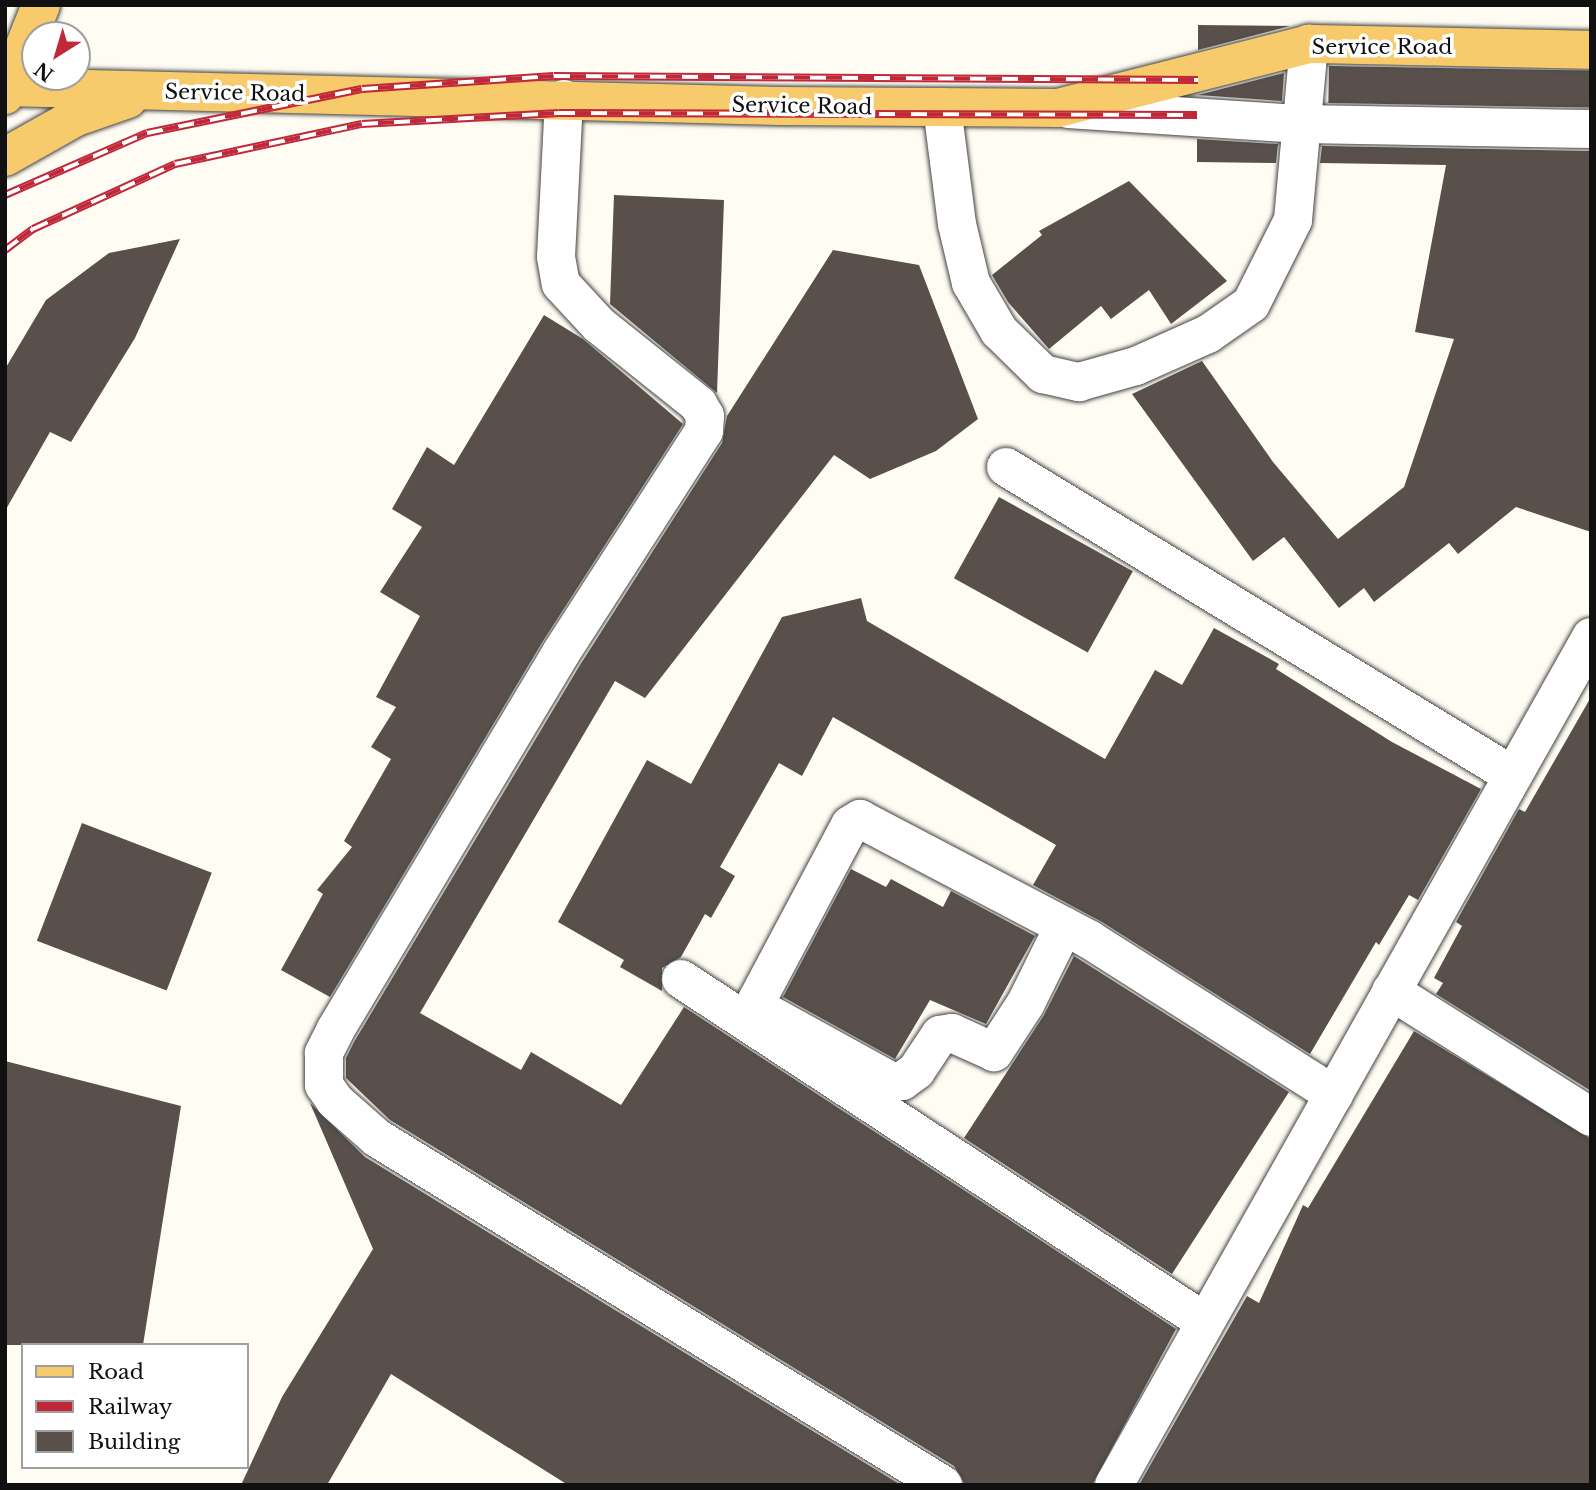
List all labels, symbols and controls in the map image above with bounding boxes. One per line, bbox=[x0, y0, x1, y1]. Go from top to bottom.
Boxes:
north arrow bbox=[21, 21, 91, 91]
street label: Service Road bbox=[1312, 34, 1452, 60]
text: N bbox=[30, 57, 58, 86]
street label: Service Road bbox=[164, 79, 306, 107]
street label: Service Road bbox=[731, 92, 873, 120]
legend bbox=[21, 1343, 248, 1469]
text: Road bbox=[88, 1359, 144, 1385]
text: Railway bbox=[88, 1394, 172, 1420]
text: Building bbox=[88, 1429, 180, 1455]

